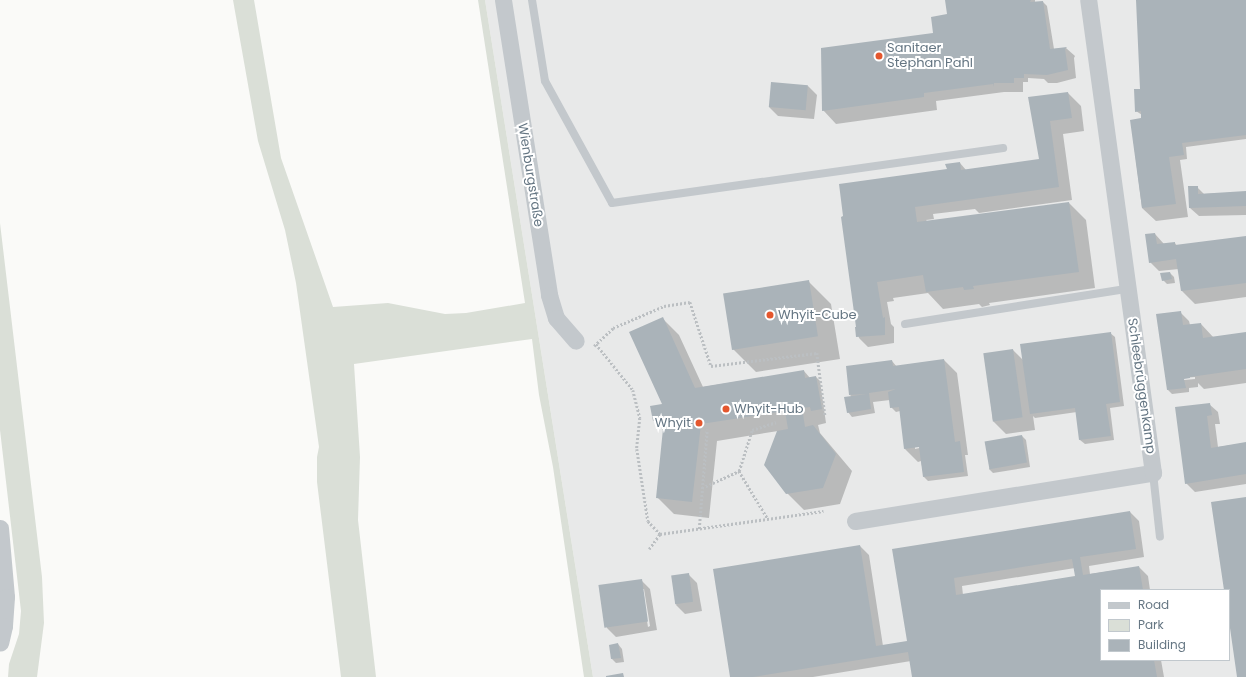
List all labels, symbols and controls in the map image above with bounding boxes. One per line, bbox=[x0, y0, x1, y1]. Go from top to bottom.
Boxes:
place label: Sanitaer Stephan Pahl bbox=[887, 41, 973, 72]
marker: Sanitaer Stephan Pahl bbox=[874, 51, 884, 61]
street label: Wienburgstraße bbox=[514, 122, 546, 228]
place label: Whyit-Cube bbox=[778, 307, 857, 323]
marker: Whyit-Cube bbox=[765, 310, 775, 320]
street label: Schleebrüggenkamp bbox=[1124, 317, 1158, 455]
place label: Whyit-Hub bbox=[734, 401, 804, 417]
marker: Whyit-Hub bbox=[721, 404, 731, 414]
place label: Whyit bbox=[655, 415, 691, 431]
marker: Whyit bbox=[694, 418, 704, 428]
legend bbox=[1100, 589, 1230, 661]
text: Road bbox=[1138, 596, 1169, 613]
text: Park bbox=[1138, 616, 1164, 633]
text: Building bbox=[1138, 636, 1186, 653]

